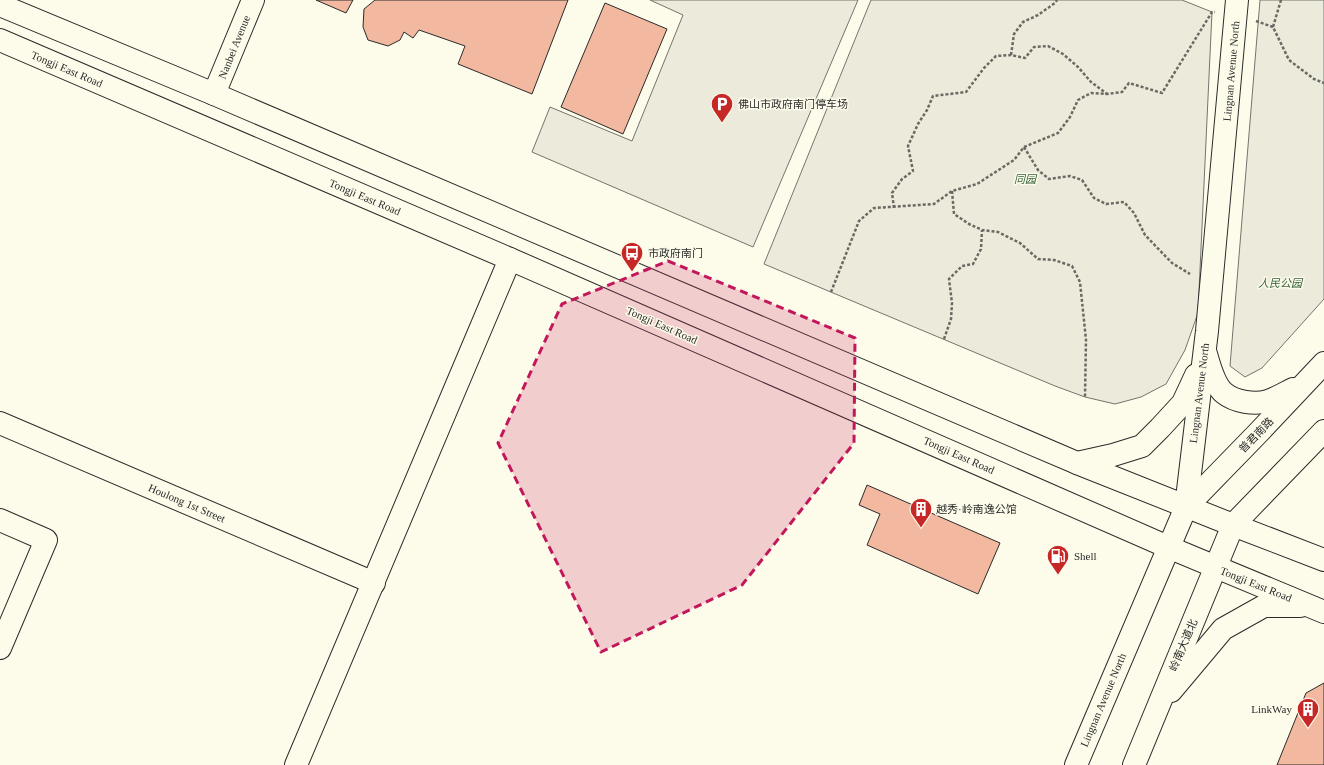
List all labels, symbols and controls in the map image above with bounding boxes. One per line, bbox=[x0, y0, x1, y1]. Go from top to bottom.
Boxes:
street label: Nanbei Avenue bbox=[216, 13, 252, 80]
street label: Lingnan Avenue North bbox=[1221, 20, 1241, 122]
street label: Tongji East Road bbox=[30, 49, 105, 90]
parking icon: 佛山市政府南门停车场 bbox=[709, 91, 735, 124]
place label: 佛山市政府南门停车场 bbox=[738, 98, 848, 110]
park label: 同园 bbox=[1014, 173, 1038, 185]
street label: Tongji East Road bbox=[328, 177, 403, 218]
bus stop icon: 市政府南门 bbox=[619, 240, 645, 273]
place label: 市政府南门 bbox=[648, 247, 703, 259]
park label: 人民公园 bbox=[1258, 277, 1304, 289]
street label: Tongji East Road bbox=[625, 304, 700, 346]
street label: Lingnan Avenue North bbox=[1187, 342, 1211, 444]
street label: 普君南路 bbox=[1236, 415, 1276, 455]
street label: Tongji East Road bbox=[922, 434, 997, 476]
street label: Houlong 1st Street bbox=[147, 481, 227, 525]
building icon: 越秀·岭南逸公馆 bbox=[908, 496, 934, 529]
place label: 越秀·岭南逸公馆 bbox=[936, 503, 1017, 515]
fuel station icon: Shell bbox=[1045, 543, 1071, 576]
place label: Shell bbox=[1074, 550, 1097, 562]
street label: Tongji East Road bbox=[1218, 564, 1294, 604]
street label: 岭南大道北 bbox=[1167, 617, 1199, 673]
street label: Lingnan Avenue North bbox=[1078, 651, 1128, 749]
building icon: LinkWay bbox=[1295, 696, 1321, 729]
place label: LinkWay bbox=[1251, 703, 1292, 715]

